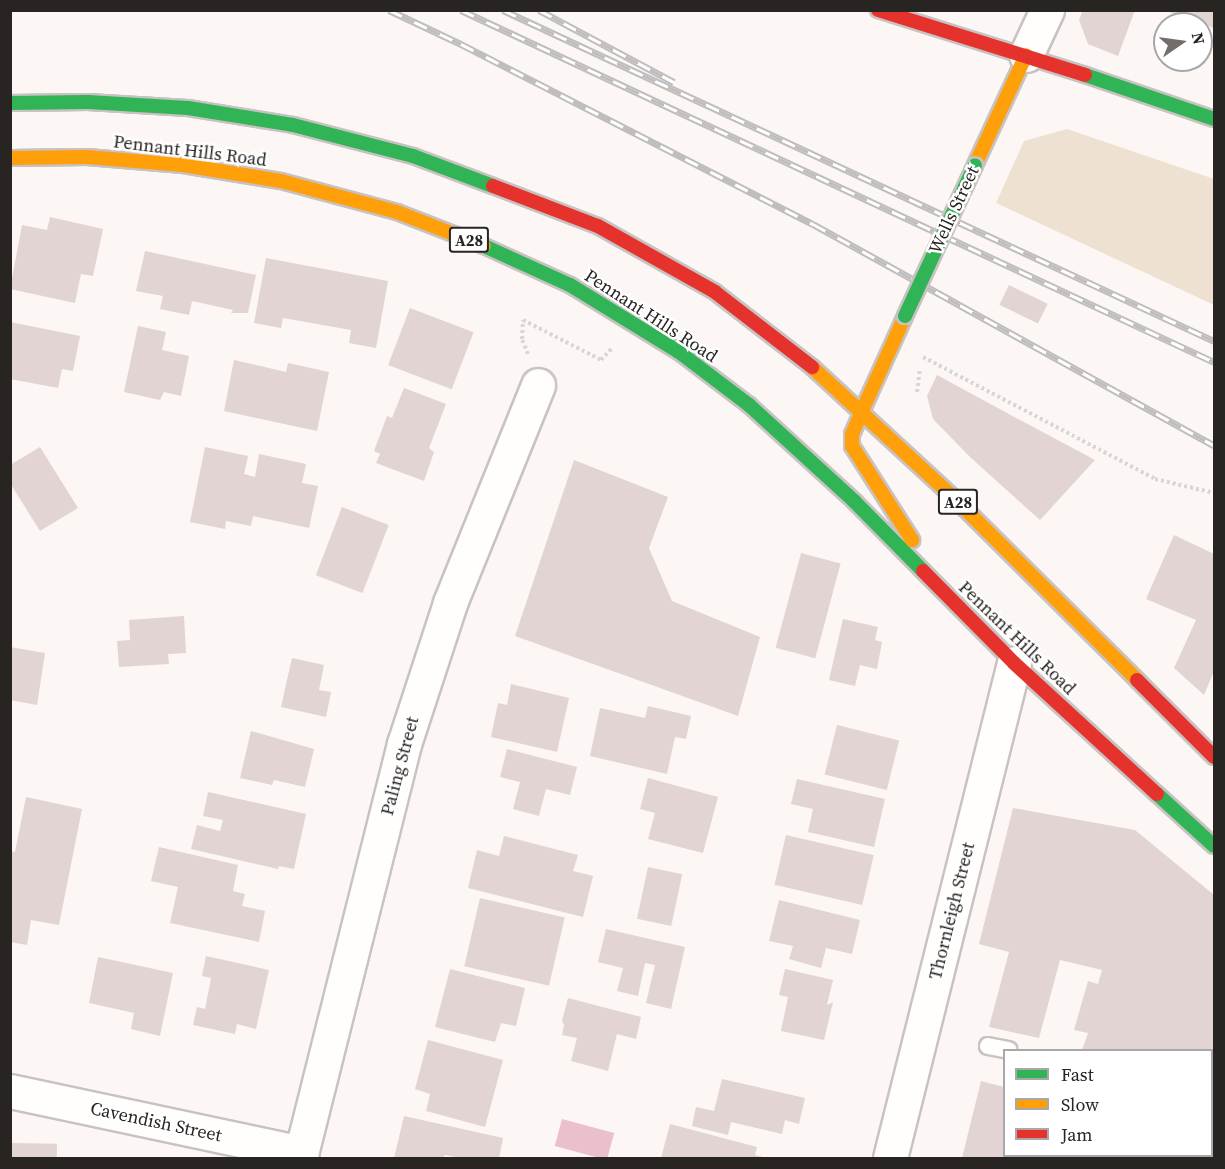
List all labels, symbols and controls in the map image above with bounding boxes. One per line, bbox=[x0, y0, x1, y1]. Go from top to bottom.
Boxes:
north arrow bbox=[1153, 12, 1213, 72]
text: N bbox=[1187, 30, 1211, 47]
street label: Pennant Hills Road bbox=[112, 131, 268, 171]
street label: Wells Street bbox=[924, 163, 984, 257]
road number: A28 bbox=[448, 227, 490, 253]
street label: Pennant Hills Road bbox=[580, 265, 722, 367]
road number: A28 bbox=[937, 489, 979, 515]
street label: Pennant Hills Road bbox=[954, 577, 1080, 699]
street label: Paling Street bbox=[376, 714, 424, 818]
street label: Thornleigh Street bbox=[925, 840, 979, 982]
legend bbox=[1003, 1049, 1213, 1157]
text: Fast bbox=[1061, 1062, 1094, 1087]
text: Slow bbox=[1061, 1092, 1099, 1117]
street label: Cavendish Street bbox=[88, 1098, 224, 1146]
text: Jam bbox=[1061, 1122, 1093, 1147]

